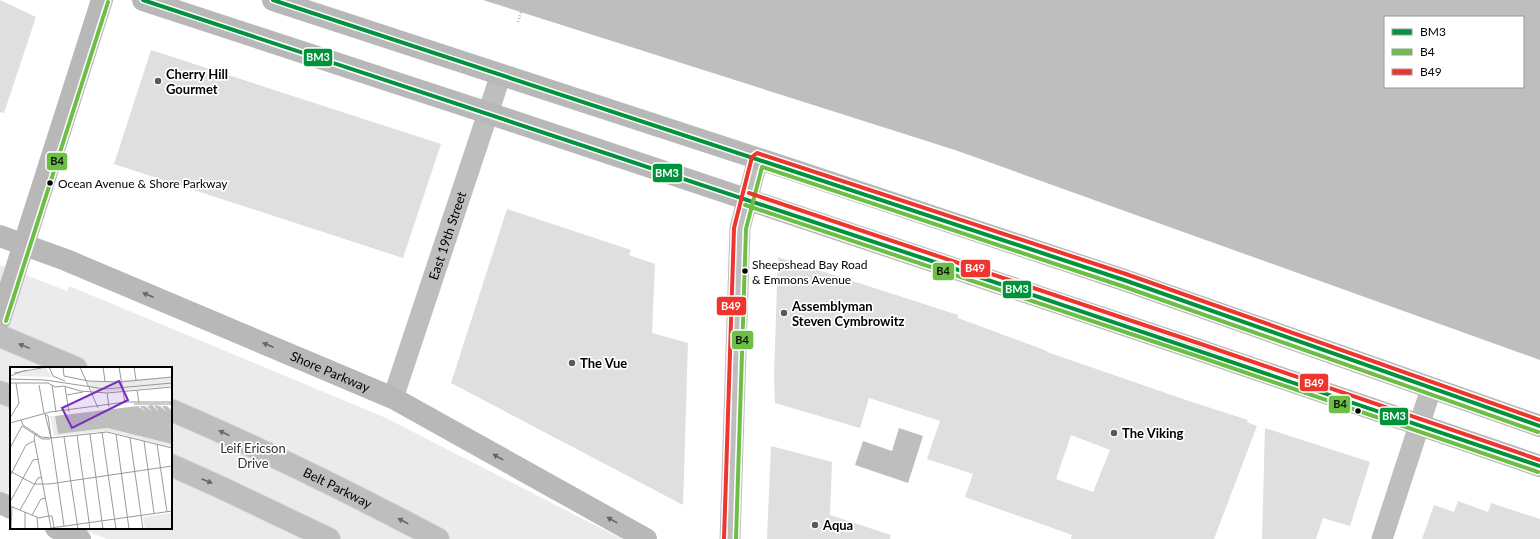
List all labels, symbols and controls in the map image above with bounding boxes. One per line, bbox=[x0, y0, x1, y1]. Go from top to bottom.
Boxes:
legend bbox=[1384, 16, 1524, 88]
text: BM3 bbox=[1420, 24, 1446, 39]
text: B4 bbox=[1420, 44, 1435, 59]
line badge: BM3 bbox=[303, 48, 333, 67]
text: BM3 bbox=[306, 50, 330, 63]
text: B49 bbox=[1420, 64, 1442, 79]
place label: Cherry Hill Gourmet bbox=[166, 66, 228, 97]
marker: Cherry Hill Gourmet bbox=[153, 76, 163, 86]
line badge: B4 bbox=[46, 152, 68, 171]
text: B4 bbox=[50, 154, 64, 167]
line badge: BM3 bbox=[652, 163, 683, 183]
text: BM3 bbox=[655, 166, 679, 179]
place label: Ocean Avenue & Shore Parkway bbox=[58, 176, 228, 191]
marker: Ocean Avenue & Shore Parkway bbox=[45, 178, 55, 188]
street label: East 19th Street bbox=[425, 189, 469, 282]
place label: Sheepshead Bay Road & Emmons Avenue bbox=[752, 257, 868, 287]
line badge: B49 bbox=[960, 259, 991, 278]
text: B49 bbox=[965, 261, 985, 274]
line badge: B4 bbox=[932, 262, 955, 281]
text: B4 bbox=[936, 264, 950, 277]
marker: Sheepshead Bay Road & Emmons Avenue bbox=[740, 266, 750, 276]
line badge: BM3 bbox=[1002, 280, 1032, 299]
text: BM3 bbox=[1005, 282, 1029, 295]
one-way arrow bbox=[142, 291, 154, 297]
line badge: B49 bbox=[716, 296, 747, 316]
place label: Assemblyman Steven Cymbrowitz bbox=[791, 298, 905, 329]
text: B49 bbox=[721, 299, 741, 312]
marker: Assemblyman Steven Cymbrowitz bbox=[779, 308, 789, 318]
line badge: B4 bbox=[731, 330, 754, 350]
text: B4 bbox=[735, 333, 749, 346]
one-way arrow bbox=[263, 342, 274, 348]
one-way arrow bbox=[18, 343, 29, 349]
street label: Shore Parkway bbox=[288, 348, 373, 395]
place label: The Vue bbox=[580, 355, 627, 371]
marker: The Vue bbox=[567, 358, 577, 368]
inset map bbox=[10, 367, 172, 529]
line badge: B49 bbox=[1299, 373, 1329, 392]
text: B49 bbox=[1304, 376, 1324, 389]
line badge: B4 bbox=[1328, 395, 1351, 414]
text: B4 bbox=[1333, 397, 1347, 410]
unlabelled marker bbox=[1353, 406, 1363, 416]
line badge: BM3 bbox=[1379, 407, 1409, 426]
text: BM3 bbox=[1382, 409, 1406, 422]
place label: The Viking bbox=[1122, 425, 1184, 441]
marker: The Viking bbox=[1109, 428, 1119, 438]
one-way arrow bbox=[218, 430, 229, 436]
park label: Leif Ericson Drive bbox=[220, 440, 286, 471]
one-way arrow bbox=[492, 453, 504, 460]
street label: Belt Parkway bbox=[301, 464, 375, 512]
one-way arrow bbox=[201, 478, 212, 484]
one-way arrow bbox=[398, 517, 409, 524]
one-way arrow bbox=[606, 517, 618, 523]
place label: Aqua bbox=[822, 517, 853, 533]
marker: Aqua bbox=[810, 520, 820, 530]

